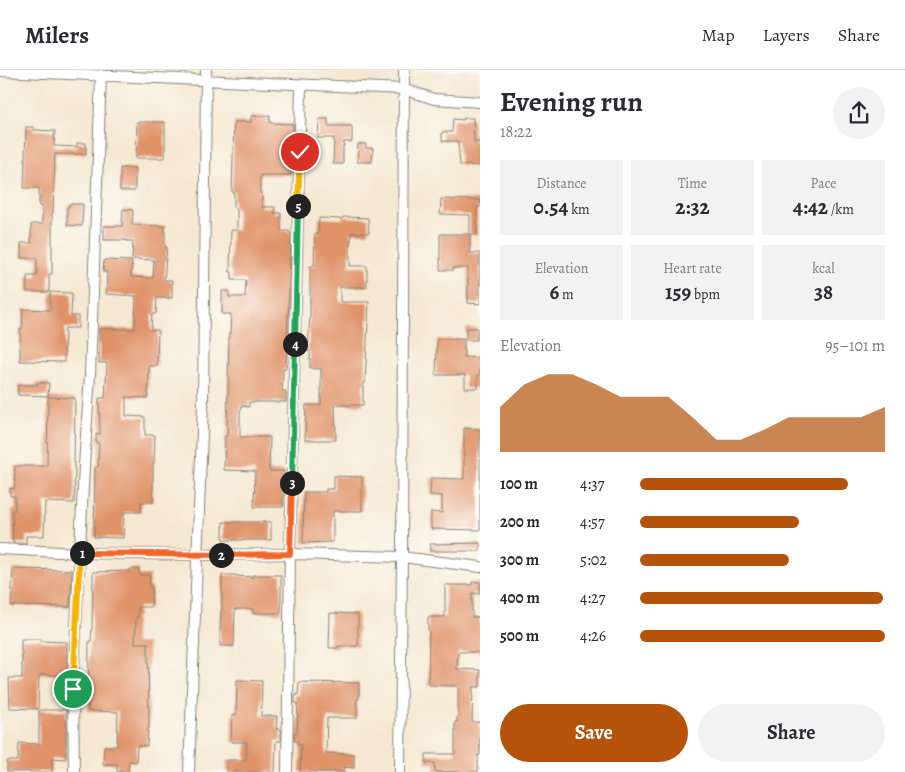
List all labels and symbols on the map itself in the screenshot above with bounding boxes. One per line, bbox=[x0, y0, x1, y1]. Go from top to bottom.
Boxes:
pin bbox=[279, 131, 321, 173]
pin: 5 bbox=[286, 194, 310, 218]
pin: 4 bbox=[282, 332, 308, 356]
pin: 3 bbox=[280, 470, 304, 496]
pin: 1 bbox=[70, 540, 94, 566]
pin: 2 bbox=[208, 542, 234, 568]
pin bbox=[52, 668, 94, 710]

